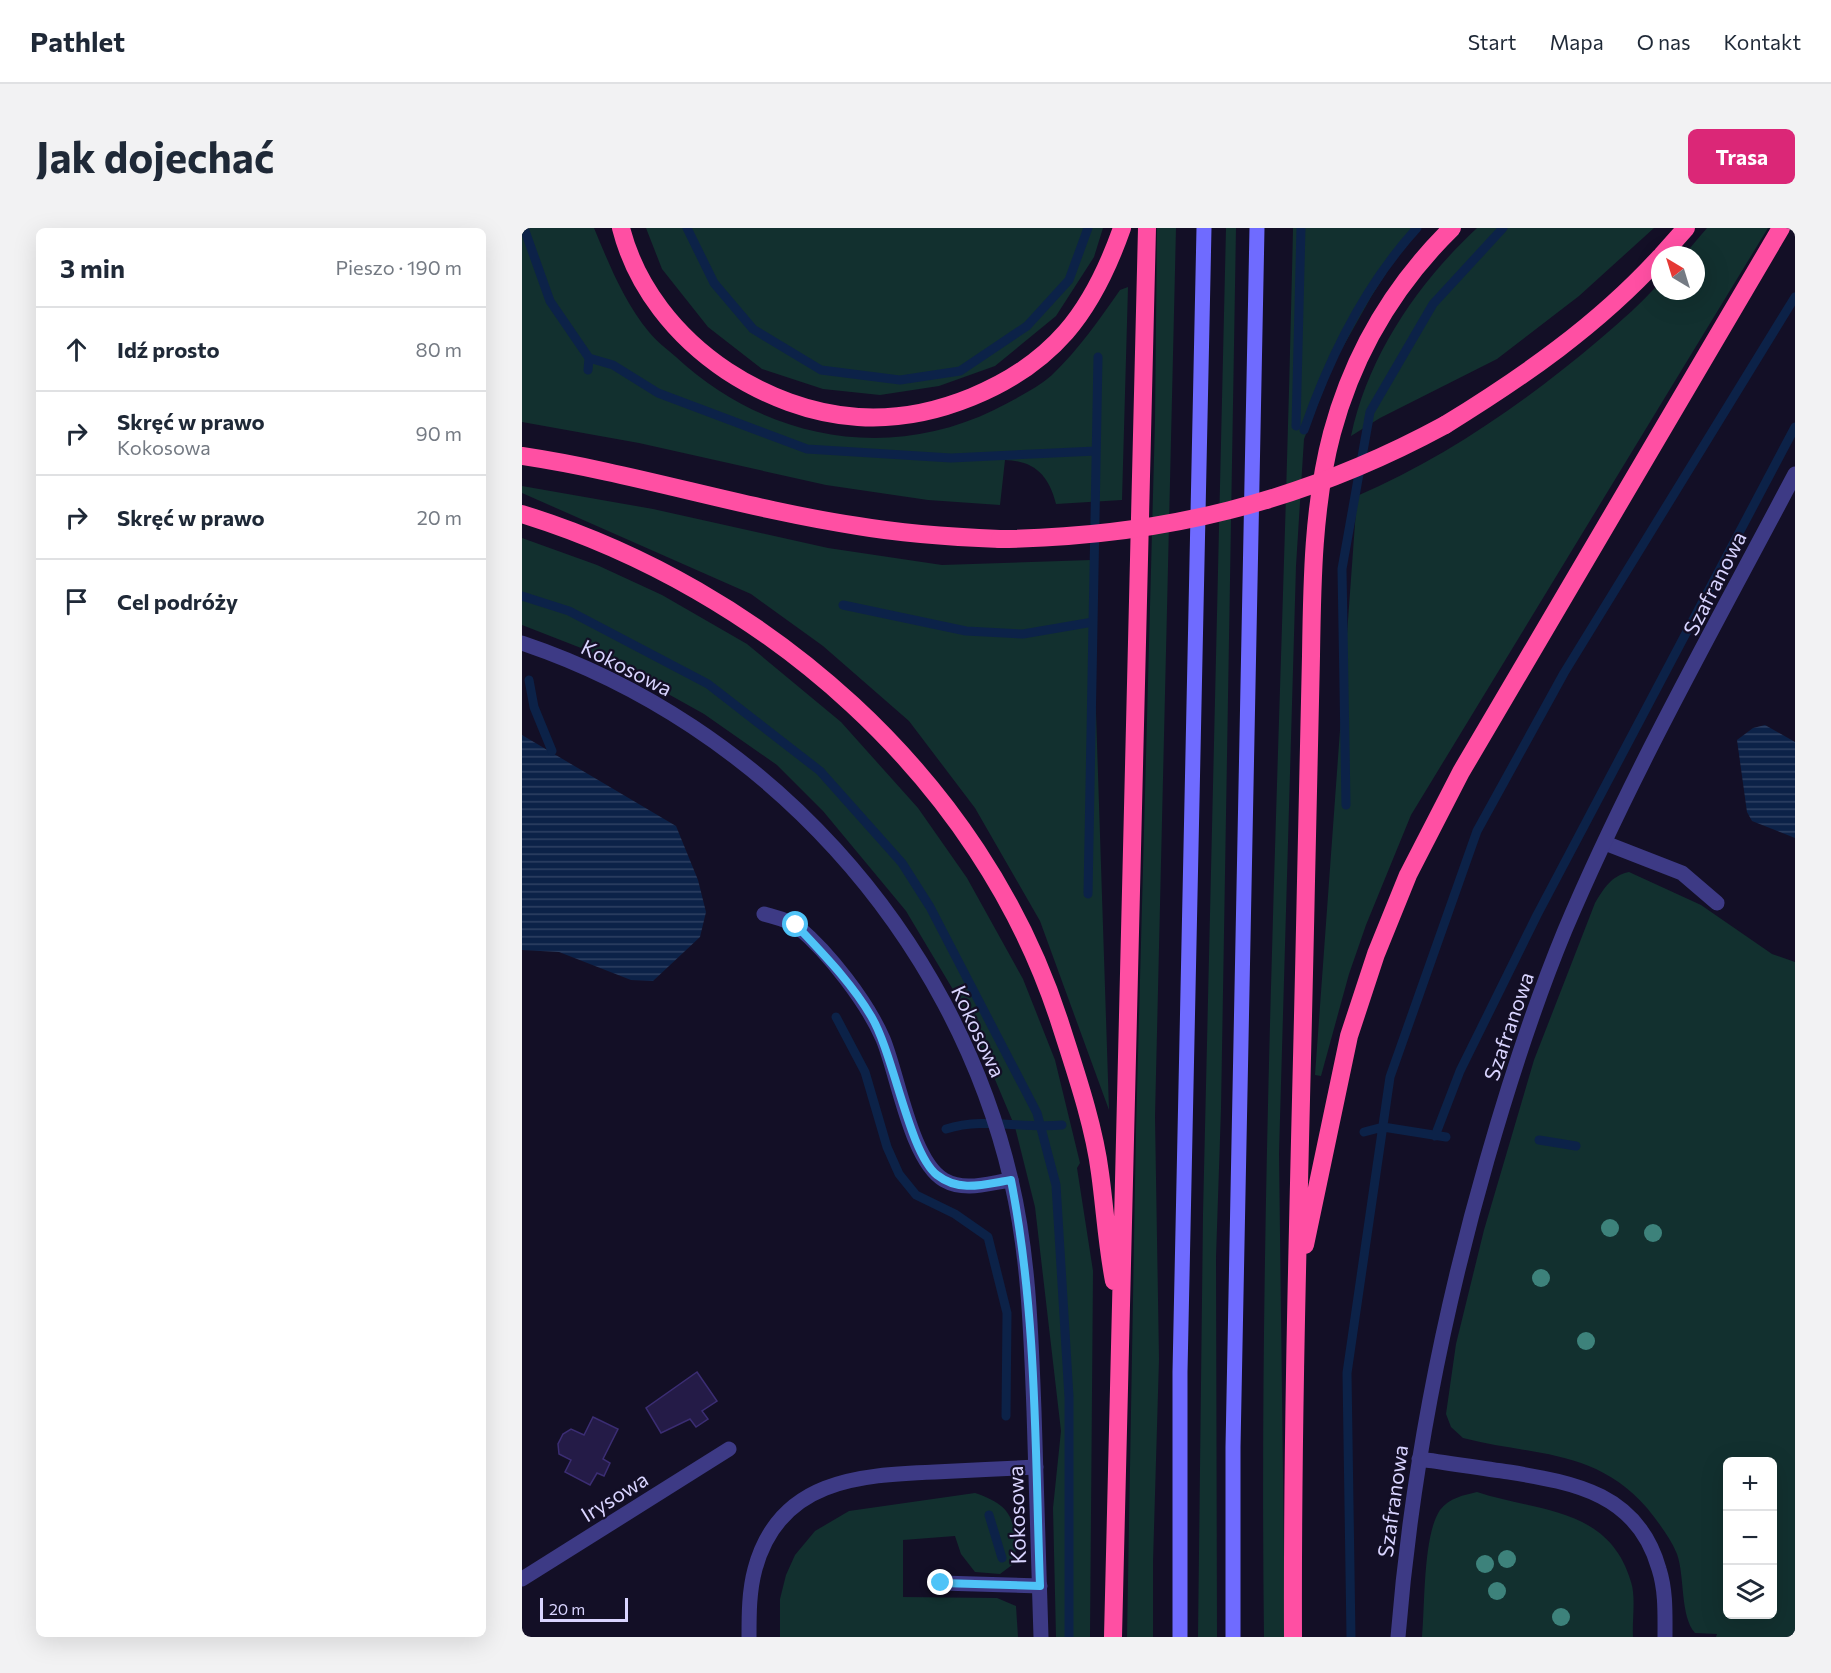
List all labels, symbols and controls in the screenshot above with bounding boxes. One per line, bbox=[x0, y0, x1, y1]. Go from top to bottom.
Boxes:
text: Pathlet bbox=[30, 24, 125, 58]
text: Start bbox=[1468, 29, 1516, 54]
text: Mapa bbox=[1549, 29, 1604, 54]
text: O nas bbox=[1637, 29, 1690, 54]
text: Kontakt bbox=[1723, 29, 1801, 54]
button: Trasa bbox=[1688, 129, 1795, 184]
text: Jak dojechać bbox=[36, 130, 274, 182]
north arrow bbox=[1651, 246, 1705, 300]
text: 3 min bbox=[60, 252, 125, 283]
text: Pieszo · 190 m bbox=[335, 255, 462, 279]
icon: ahead bbox=[60, 333, 93, 366]
text: Idź prosto bbox=[117, 336, 220, 363]
text: 80 m bbox=[416, 337, 462, 361]
text: Skręć w prawo bbox=[117, 408, 265, 435]
icon: right bbox=[60, 417, 93, 450]
text: 90 m bbox=[416, 421, 462, 445]
text: Kokosowa bbox=[117, 435, 211, 459]
icon: right bbox=[60, 501, 93, 534]
text: Skręć w prawo bbox=[117, 504, 265, 531]
text: 20 m bbox=[417, 505, 462, 529]
street label: Szafranowa bbox=[1677, 527, 1751, 639]
icon: arrive bbox=[60, 585, 93, 618]
text: Cel podróży bbox=[117, 588, 238, 615]
street label: Kokosowa bbox=[577, 634, 677, 700]
route start bbox=[782, 911, 808, 937]
street label: Szafranowa bbox=[1478, 969, 1538, 1083]
street label: Kokosowa bbox=[947, 981, 1011, 1081]
street label: Szafranowa bbox=[1372, 1443, 1412, 1559]
map controls bbox=[1723, 1457, 1777, 1619]
button: + bbox=[1723, 1457, 1777, 1511]
street label: Kokosowa bbox=[1002, 1465, 1030, 1565]
street label: Irysowa bbox=[576, 1466, 652, 1526]
button: − bbox=[1723, 1511, 1777, 1565]
button: layers bbox=[1723, 1565, 1777, 1619]
route end bbox=[927, 1569, 953, 1595]
scale bar bbox=[540, 1595, 628, 1622]
text: 20 m bbox=[549, 1599, 585, 1618]

